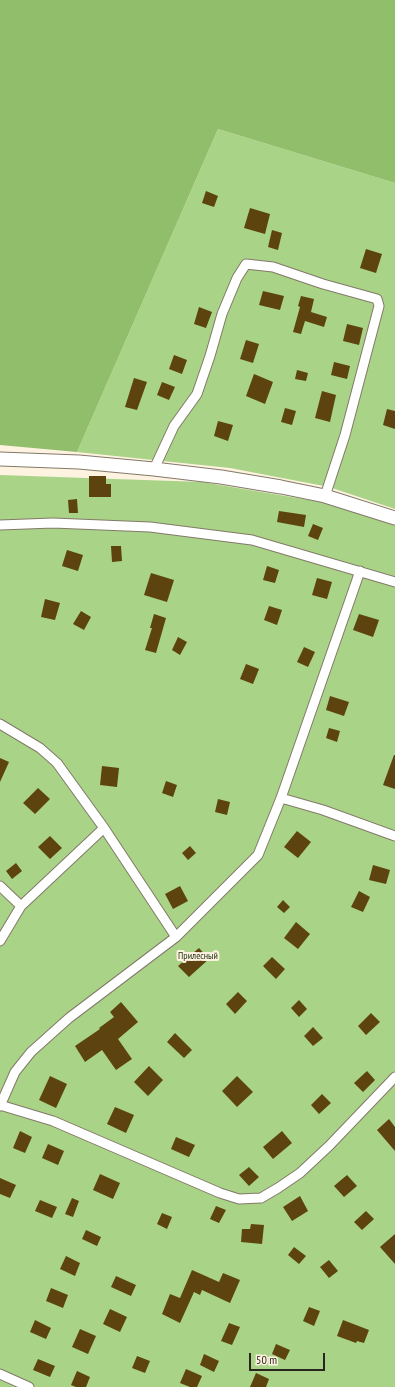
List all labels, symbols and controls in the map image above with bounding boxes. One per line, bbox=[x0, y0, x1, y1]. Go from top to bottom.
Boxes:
park label: Прилесный bbox=[178, 950, 218, 962]
scale bar bbox=[251, 1345, 327, 1371]
text: 50 m bbox=[256, 1352, 277, 1367]

